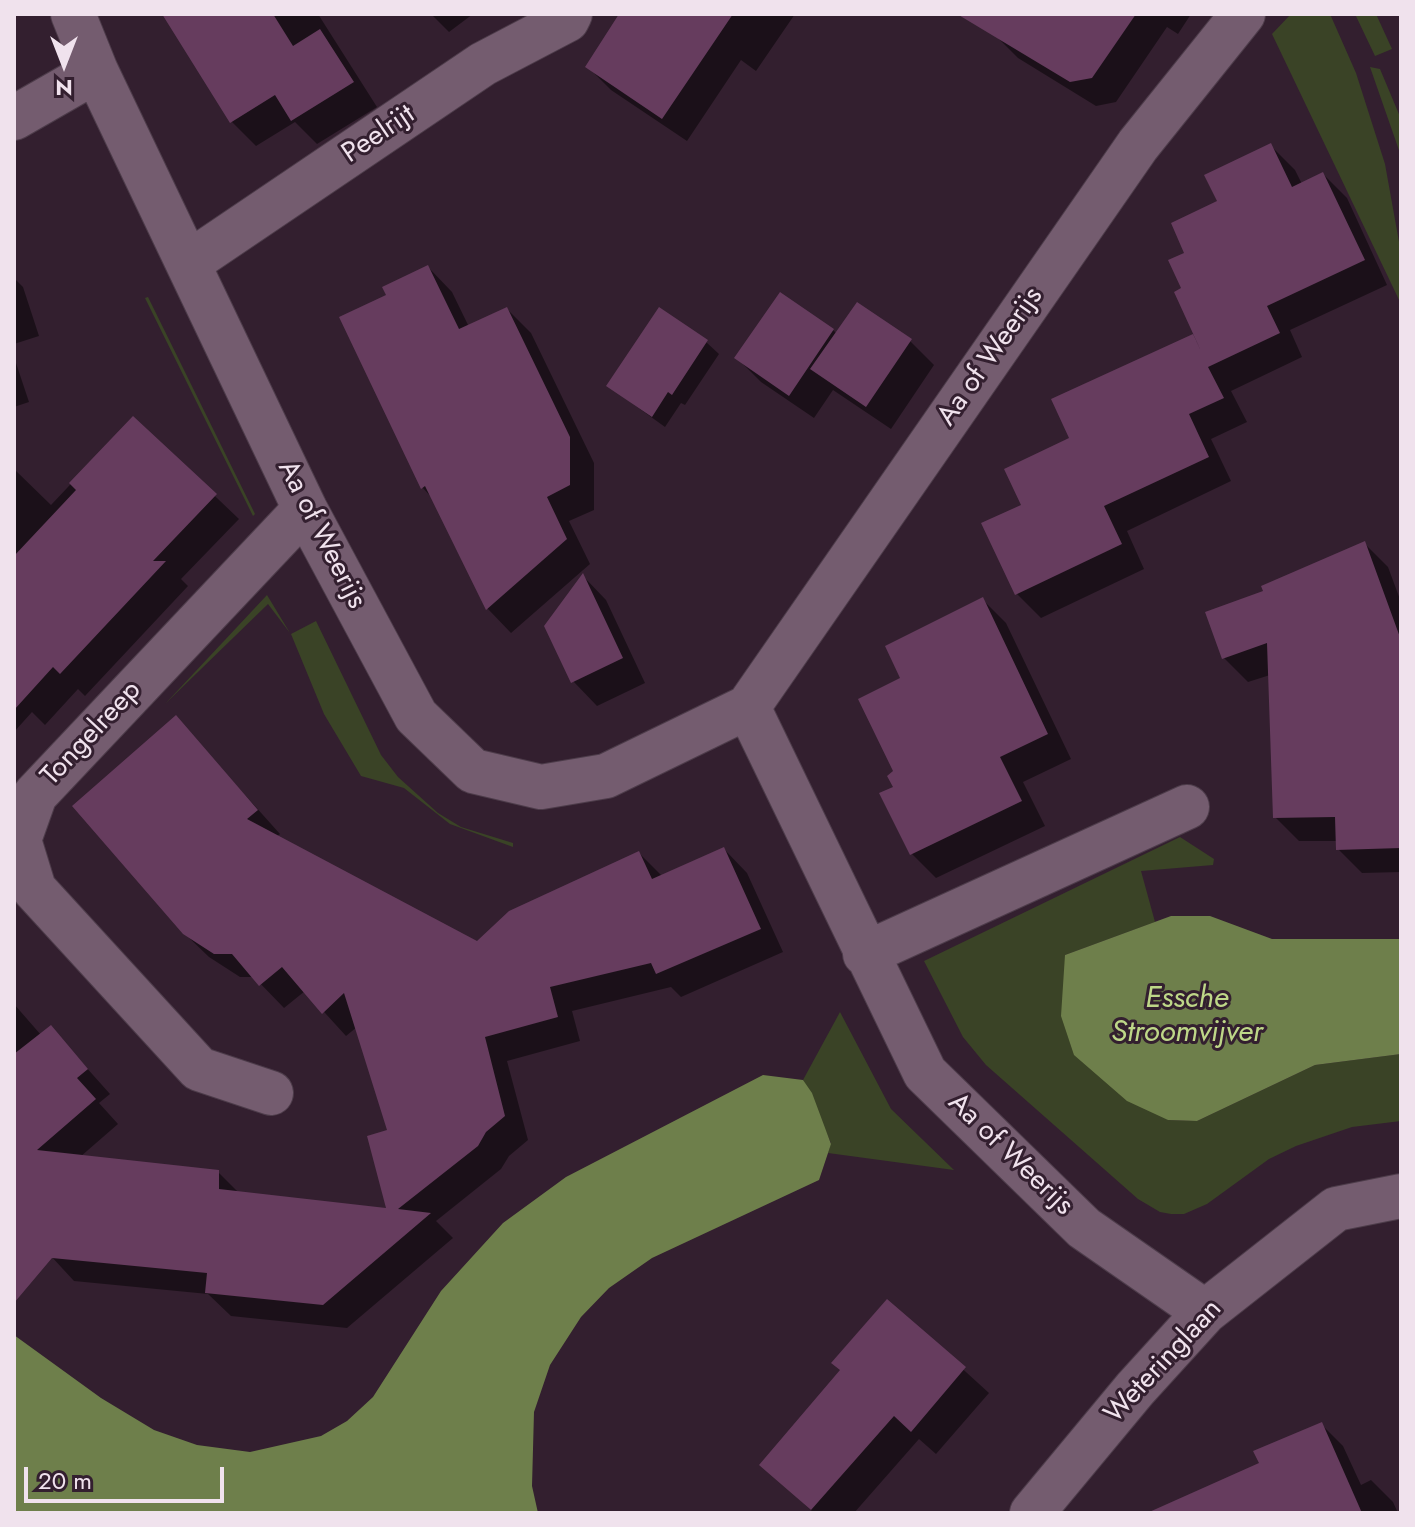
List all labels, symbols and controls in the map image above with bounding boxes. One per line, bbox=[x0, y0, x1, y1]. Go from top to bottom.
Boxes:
north arrow bbox=[24, 24, 104, 104]
text: N bbox=[55, 72, 73, 104]
street label: Peelrijt bbox=[336, 99, 422, 171]
street label: Aa of Weerijs bbox=[931, 281, 1051, 433]
street label: Aa of Weerijs bbox=[269, 455, 373, 615]
street label: Tongelreep bbox=[35, 675, 149, 793]
water label: Essche Stroomvijver bbox=[1111, 982, 1263, 1052]
street label: Aa of Weerijs bbox=[940, 1087, 1080, 1223]
street label: Weteringlaan bbox=[1098, 1293, 1230, 1431]
scale bar bbox=[28, 1451, 228, 1501]
text: 20 m bbox=[38, 1463, 92, 1498]

